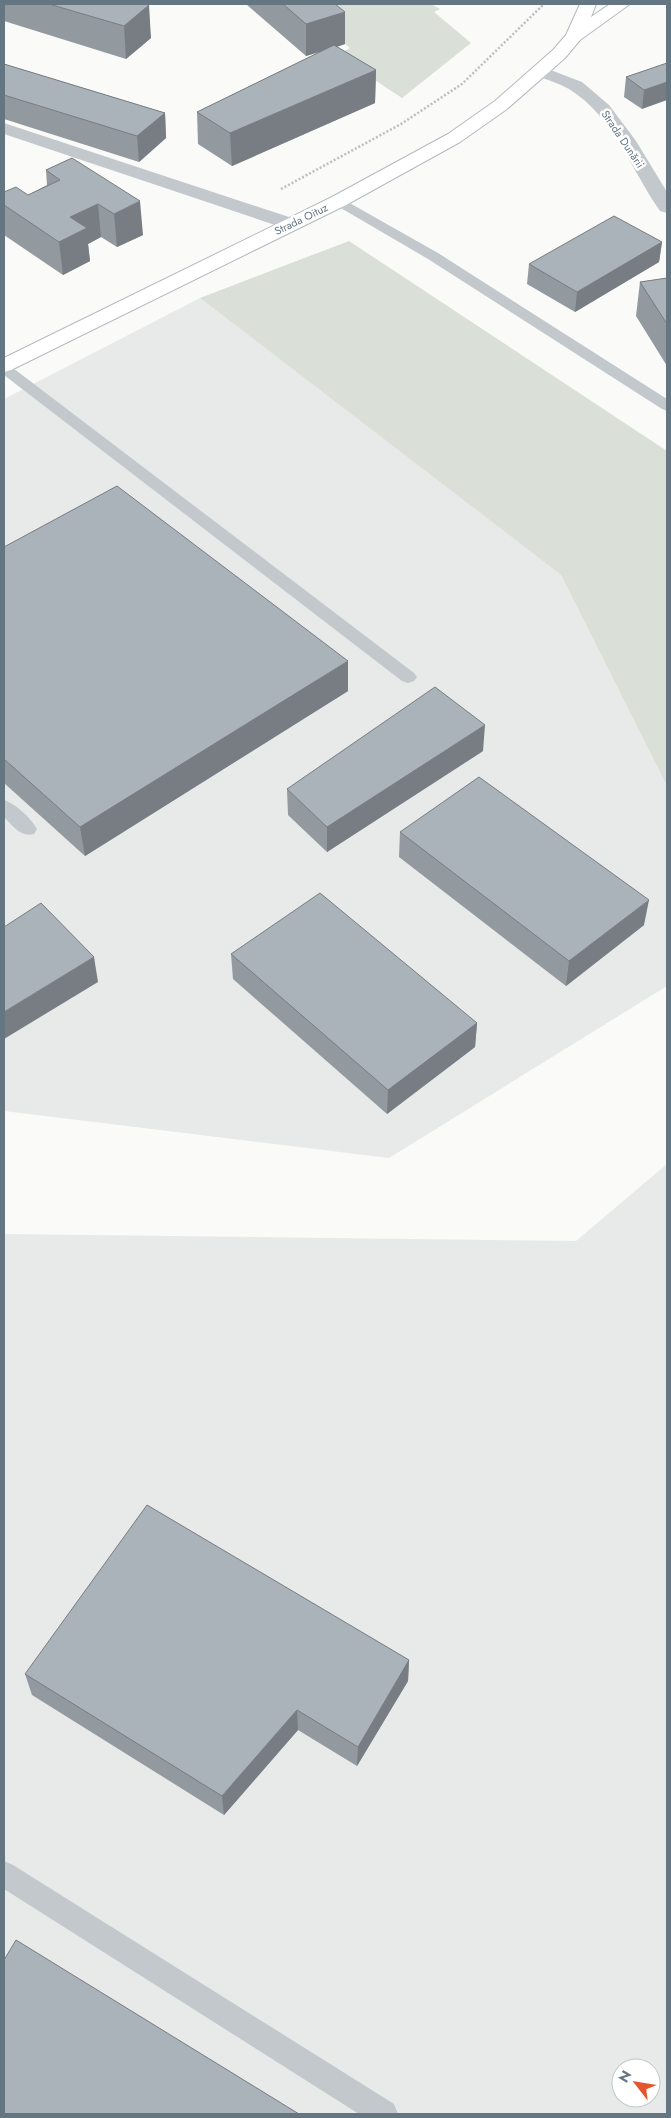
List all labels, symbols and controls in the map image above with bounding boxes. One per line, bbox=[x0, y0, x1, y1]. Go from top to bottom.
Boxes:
street label: Strada Dunării bbox=[598, 107, 648, 171]
street label: Strada Oituz bbox=[272, 199, 330, 239]
north arrow bbox=[611, 2058, 661, 2108]
text: N bbox=[613, 2066, 636, 2086]

